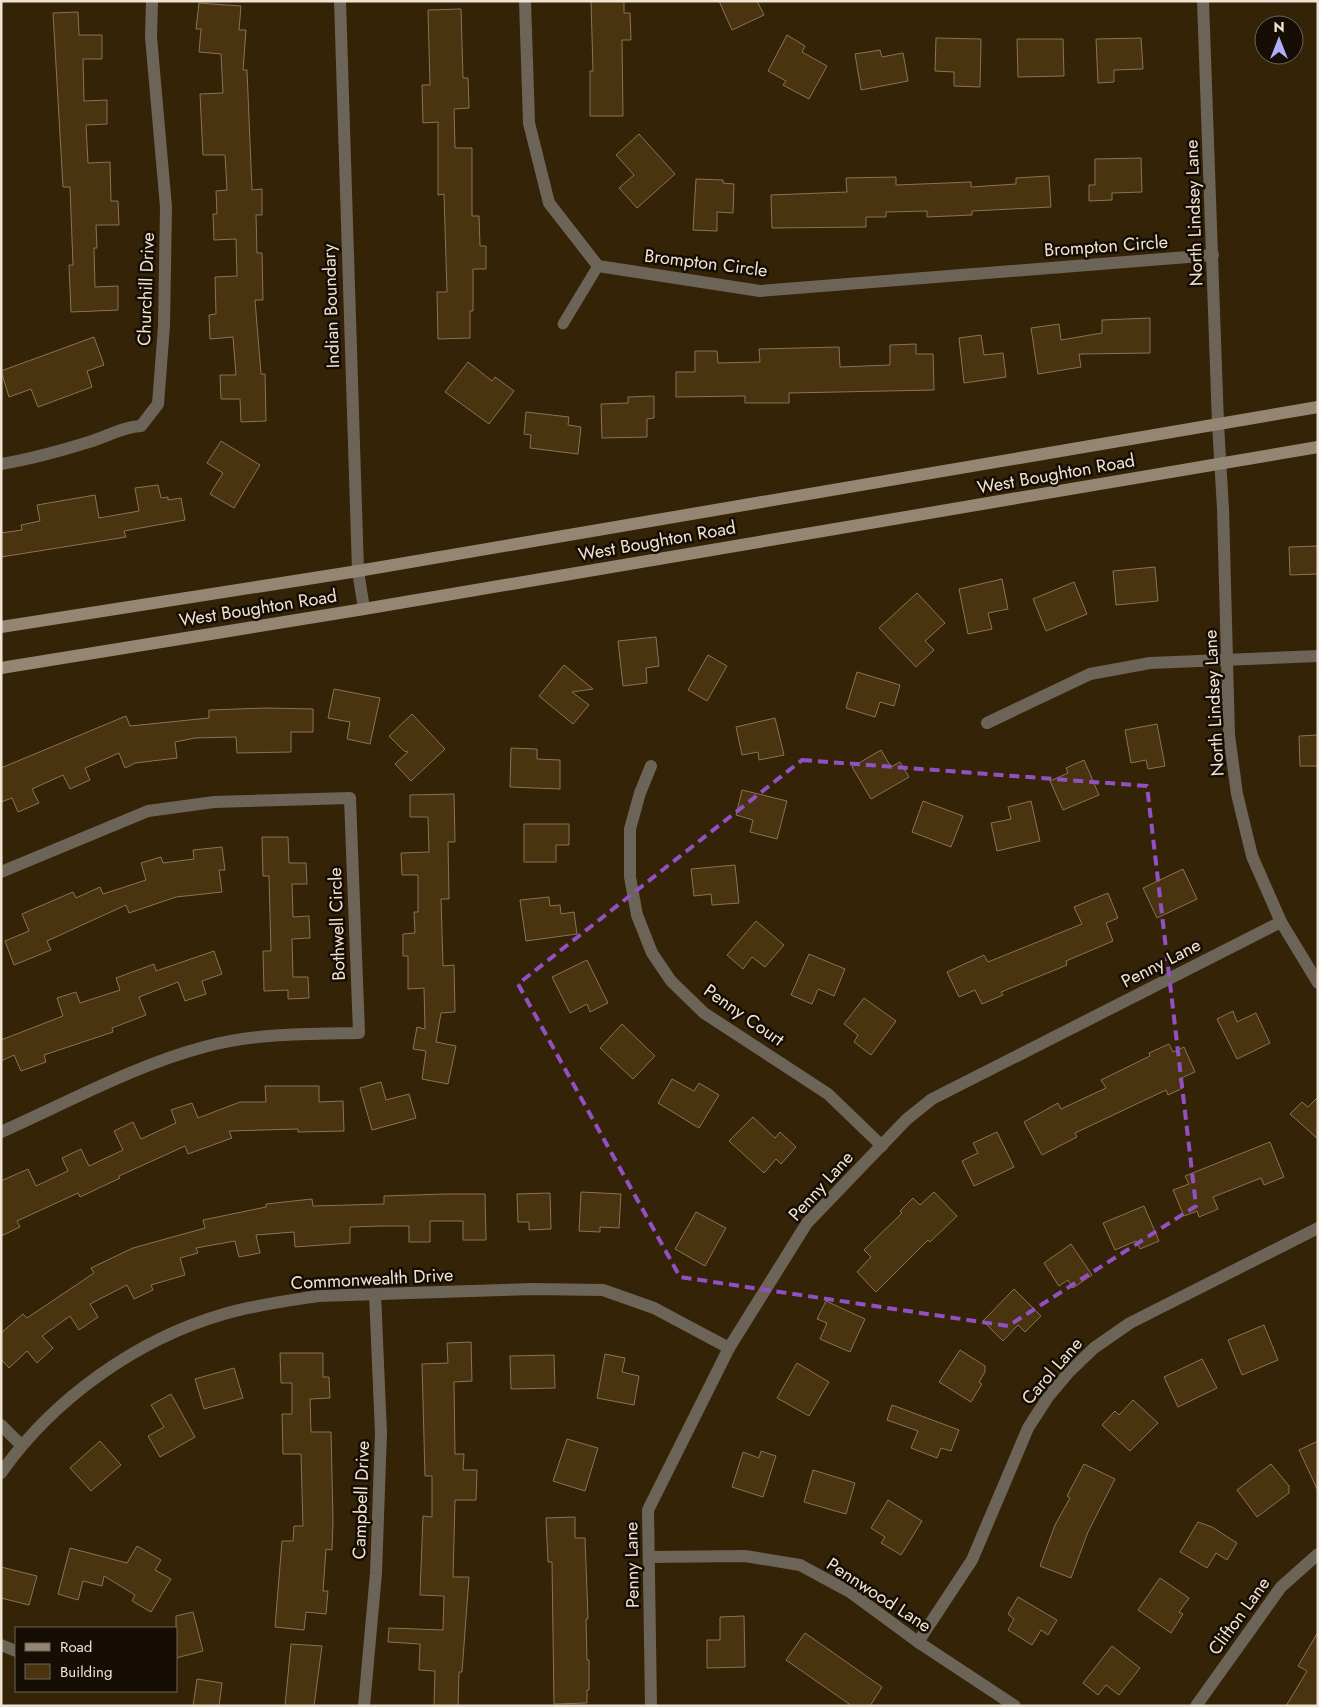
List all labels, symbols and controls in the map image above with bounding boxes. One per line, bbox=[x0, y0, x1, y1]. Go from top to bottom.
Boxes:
north arrow bbox=[1254, 15, 1304, 65]
text: N bbox=[1273, 17, 1285, 37]
street label: North Lindsey Lane bbox=[1178, 139, 1210, 287]
street label: Brompton Circle bbox=[1043, 229, 1169, 263]
street label: Churchill Drive bbox=[131, 232, 161, 346]
street label: Indian Boundary bbox=[316, 243, 346, 369]
street label: Brompton Circle bbox=[643, 243, 769, 283]
street label: West Boughton Road bbox=[975, 447, 1137, 501]
street label: West Boughton Road bbox=[576, 514, 738, 568]
street label: West Boughton Road bbox=[177, 583, 339, 633]
street label: North Lindsey Lane bbox=[1197, 629, 1231, 777]
street label: Bothwell Circle bbox=[322, 867, 352, 981]
street label: Penny Lane bbox=[1117, 932, 1205, 994]
street label: Penny Court bbox=[699, 978, 790, 1053]
street label: Penny Lane bbox=[782, 1145, 860, 1227]
street label: Commonwealth Drive bbox=[290, 1262, 454, 1296]
street label: Carol Lane bbox=[1015, 1332, 1089, 1410]
street label: Campbell Drive bbox=[346, 1440, 376, 1560]
street label: Penny Lane bbox=[618, 1522, 646, 1608]
street label: Pennwood Lane bbox=[822, 1551, 936, 1639]
street label: Clifton Lane bbox=[1202, 1572, 1276, 1660]
legend bbox=[15, 1627, 178, 1692]
text: Road bbox=[60, 1636, 92, 1658]
text: Building bbox=[60, 1661, 112, 1683]

